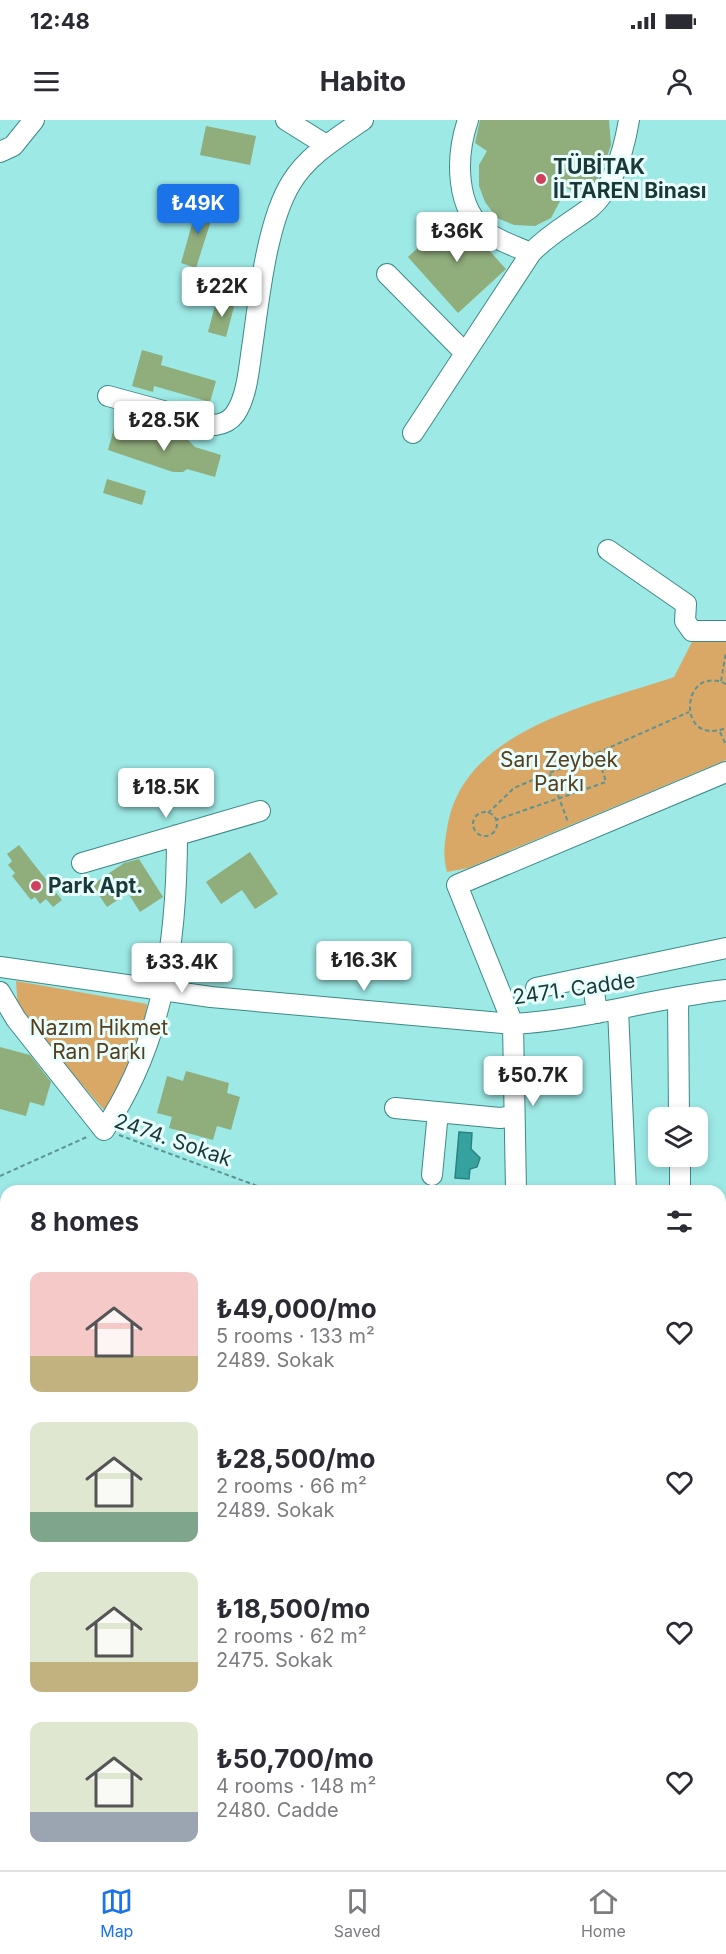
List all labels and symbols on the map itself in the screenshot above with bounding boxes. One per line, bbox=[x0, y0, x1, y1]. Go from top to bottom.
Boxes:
place label: TÜBİTAK İLTAREN Binası bbox=[553, 153, 707, 203]
marker: TÜBİTAK İLTAREN Binası bbox=[534, 172, 548, 186]
pin: ₺49K bbox=[162, 184, 234, 235]
pin: ₺36K bbox=[421, 212, 493, 263]
pin: ₺22K bbox=[186, 267, 258, 318]
pin: ₺28.5K bbox=[115, 401, 213, 452]
park label: Sarı Zeybek Parkı bbox=[500, 747, 618, 796]
pin: ₺18.5K bbox=[117, 768, 215, 819]
place label: Park Apt. bbox=[48, 873, 143, 898]
marker: Park Apt. bbox=[29, 879, 43, 893]
pin: ₺16.3K bbox=[315, 941, 413, 992]
pin: ₺33.4K bbox=[133, 943, 231, 994]
street label: 2471. Cadde bbox=[511, 968, 637, 1009]
park label: Nazım Hikmet Ran Parkı bbox=[30, 1015, 168, 1064]
pin: ₺50.7K bbox=[484, 1056, 582, 1107]
street label: 2474. Sokak bbox=[111, 1108, 236, 1171]

